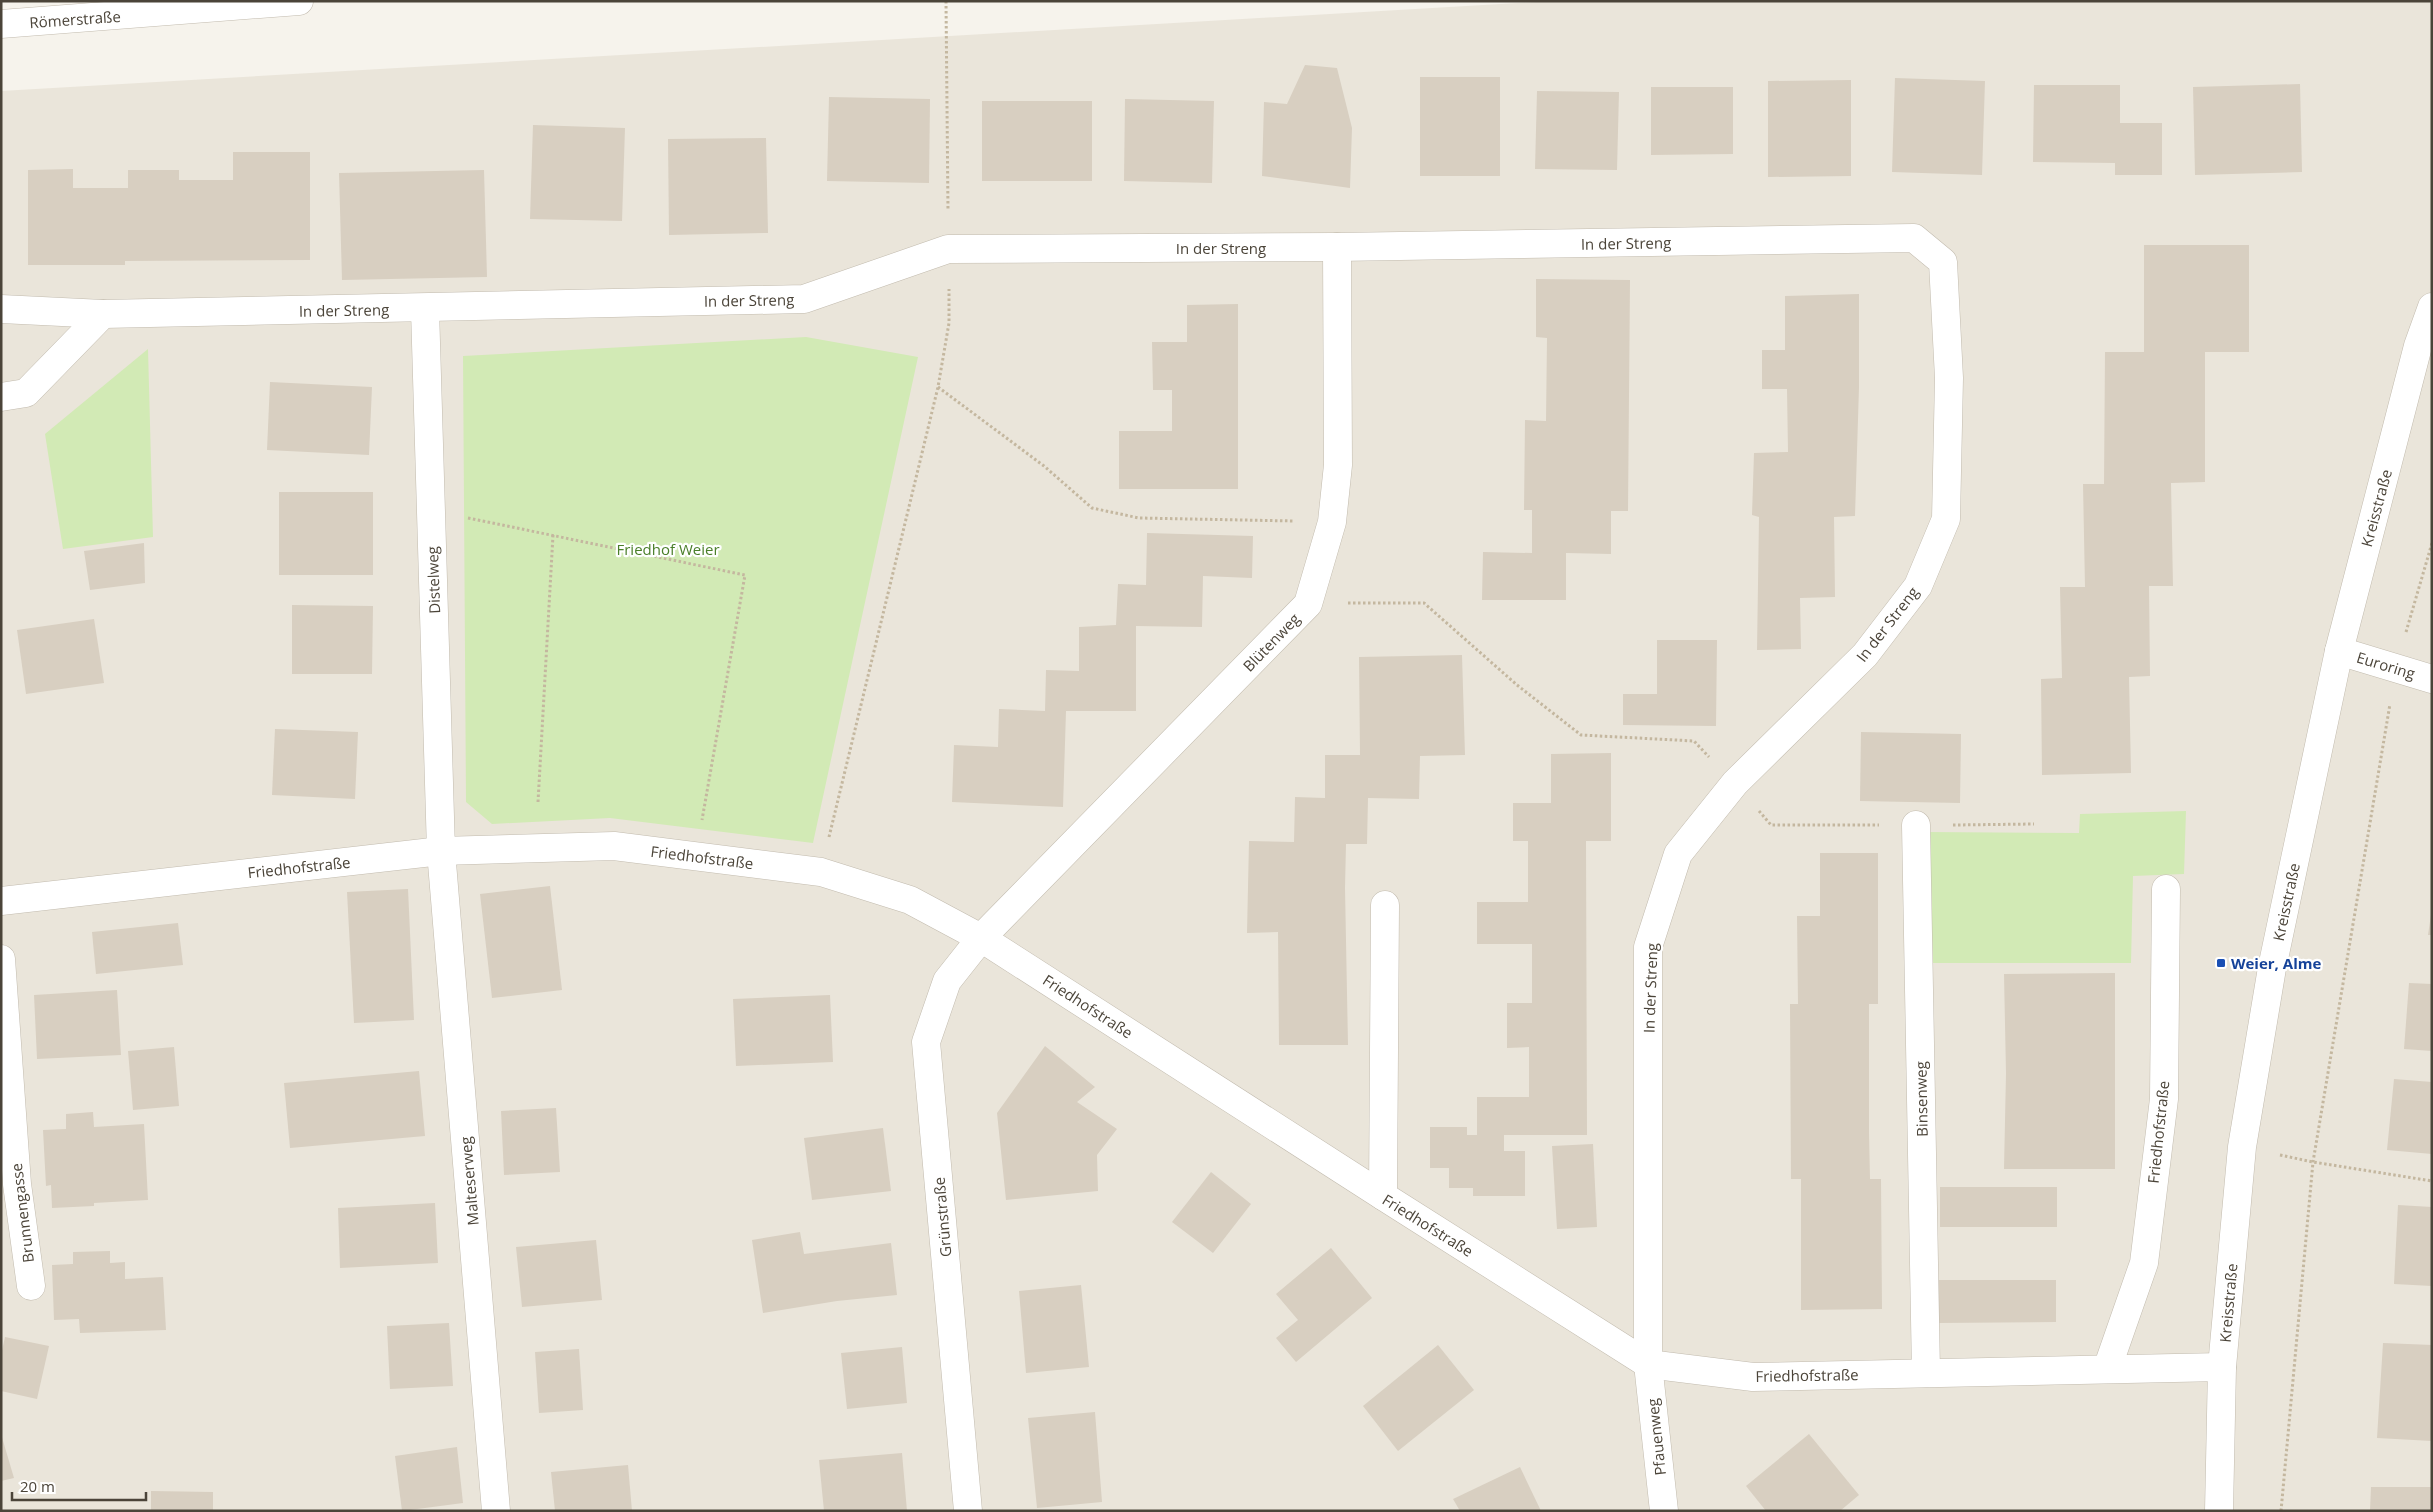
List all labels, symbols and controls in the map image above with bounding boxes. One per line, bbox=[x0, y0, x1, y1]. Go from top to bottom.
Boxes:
street label: Römerstraße bbox=[29, 6, 121, 32]
street label: In der Streng bbox=[1581, 232, 1671, 254]
street label: In der Streng bbox=[1176, 238, 1266, 258]
street label: In der Streng bbox=[704, 289, 794, 311]
street label: In der Streng bbox=[299, 299, 389, 321]
street label: Kreisstraße bbox=[2356, 467, 2396, 549]
park label: Friedhof Weier bbox=[616, 539, 720, 559]
street label: Distelweg bbox=[422, 546, 444, 614]
street label: In der Streng bbox=[1851, 582, 1923, 666]
street label: Blütenweg bbox=[1238, 608, 1304, 676]
street label: Euroring bbox=[2354, 647, 2418, 683]
street label: Friedhofstraße bbox=[650, 841, 754, 873]
street label: Friedhofstraße bbox=[247, 852, 351, 882]
street label: Kreisstraße bbox=[2268, 861, 2304, 943]
street label: In der Streng bbox=[1638, 942, 1662, 1034]
place label: Weier, Alme bbox=[2231, 953, 2321, 973]
marker: Weier, Alme bbox=[2215, 957, 2227, 969]
street label: Friedhofstraße bbox=[1039, 969, 1137, 1043]
street label: Binsenweg bbox=[1910, 1061, 1932, 1137]
street label: Friedhofstraße bbox=[2143, 1080, 2173, 1184]
street label: Malteserweg bbox=[455, 1136, 483, 1226]
street label: Brunnengasse bbox=[6, 1162, 38, 1264]
street label: Grünstraße bbox=[929, 1176, 955, 1258]
street label: Friedhofstraße bbox=[1379, 1189, 1477, 1261]
street label: Kreisstraße bbox=[2215, 1263, 2241, 1343]
street label: Friedhofstraße bbox=[1755, 1364, 1859, 1386]
street label: Pfauenweg bbox=[1642, 1397, 1670, 1477]
scale bar bbox=[12, 1470, 146, 1502]
text: 20 m bbox=[20, 1476, 55, 1496]

